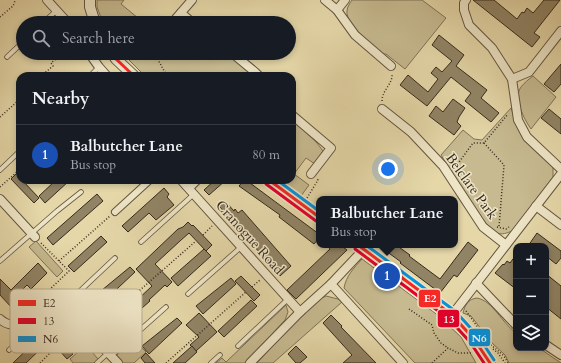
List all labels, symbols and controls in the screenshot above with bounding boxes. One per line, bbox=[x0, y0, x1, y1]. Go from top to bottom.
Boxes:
search box bbox=[16, 16, 296, 60]
icon: search bbox=[30, 27, 52, 49]
text: Search here bbox=[62, 28, 135, 48]
text: Nearby bbox=[32, 87, 89, 110]
text: Balbutcher Lane bbox=[70, 136, 183, 156]
text: 1 bbox=[42, 146, 48, 164]
text: 80 m bbox=[252, 146, 280, 164]
street label: Belclare Park bbox=[441, 149, 502, 224]
text: Bus stop bbox=[70, 156, 116, 174]
your location bbox=[378, 159, 398, 179]
street label: Cranogue Road bbox=[211, 196, 288, 279]
popup bbox=[316, 196, 458, 248]
text: Balbutcher Lane bbox=[331, 203, 443, 223]
text: Bus stop bbox=[331, 223, 377, 241]
map controls bbox=[513, 243, 549, 351]
button: + bbox=[513, 243, 549, 279]
pin: 1 bbox=[374, 261, 400, 291]
button: − bbox=[513, 279, 549, 315]
legend bbox=[10, 289, 142, 353]
line badge: E2 bbox=[418, 289, 441, 308]
text: E2 bbox=[424, 291, 437, 306]
text: E2 bbox=[43, 296, 56, 311]
line badge: 13 bbox=[437, 309, 460, 328]
text: 13 bbox=[443, 312, 455, 327]
text: 13 bbox=[43, 314, 55, 329]
button: layers bbox=[513, 315, 549, 351]
line badge: N6 bbox=[468, 328, 491, 347]
text: N6 bbox=[471, 331, 487, 346]
text: N6 bbox=[43, 332, 58, 347]

